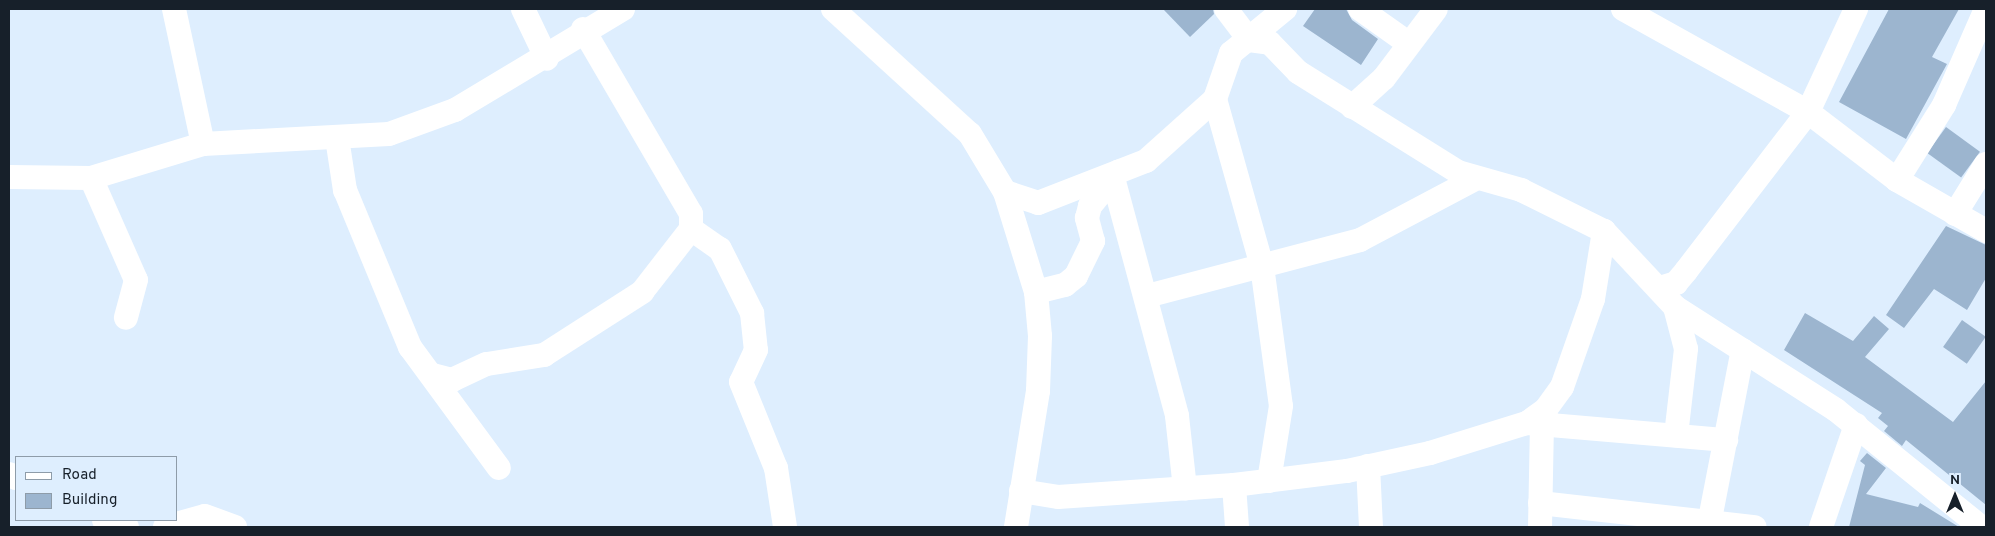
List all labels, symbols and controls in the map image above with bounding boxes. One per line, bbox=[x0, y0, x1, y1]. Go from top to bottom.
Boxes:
legend bbox=[15, 456, 178, 521]
text: Road bbox=[62, 466, 97, 485]
north arrow bbox=[1930, 471, 1980, 521]
text: N bbox=[1950, 472, 1960, 489]
text: Building bbox=[62, 491, 117, 510]

